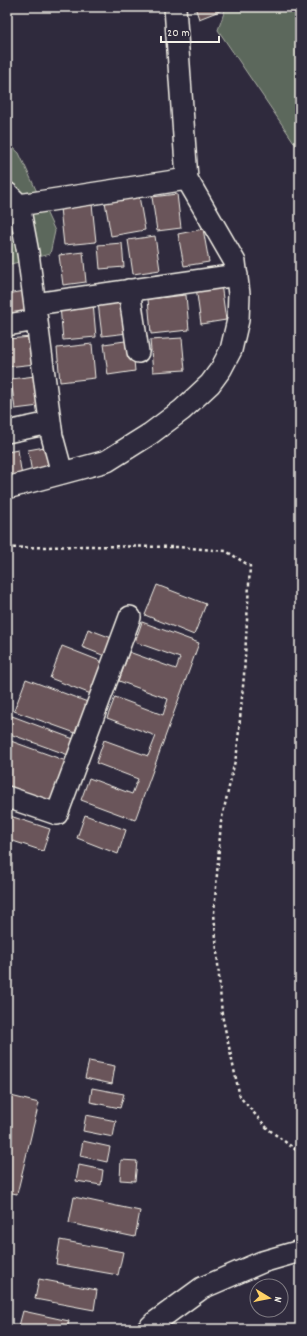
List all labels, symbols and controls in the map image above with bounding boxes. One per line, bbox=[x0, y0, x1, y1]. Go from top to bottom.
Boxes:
scale bar bbox=[161, 18, 219, 44]
text: 20 m bbox=[167, 25, 190, 42]
north arrow bbox=[249, 1278, 289, 1318]
text: N bbox=[268, 1295, 285, 1304]

